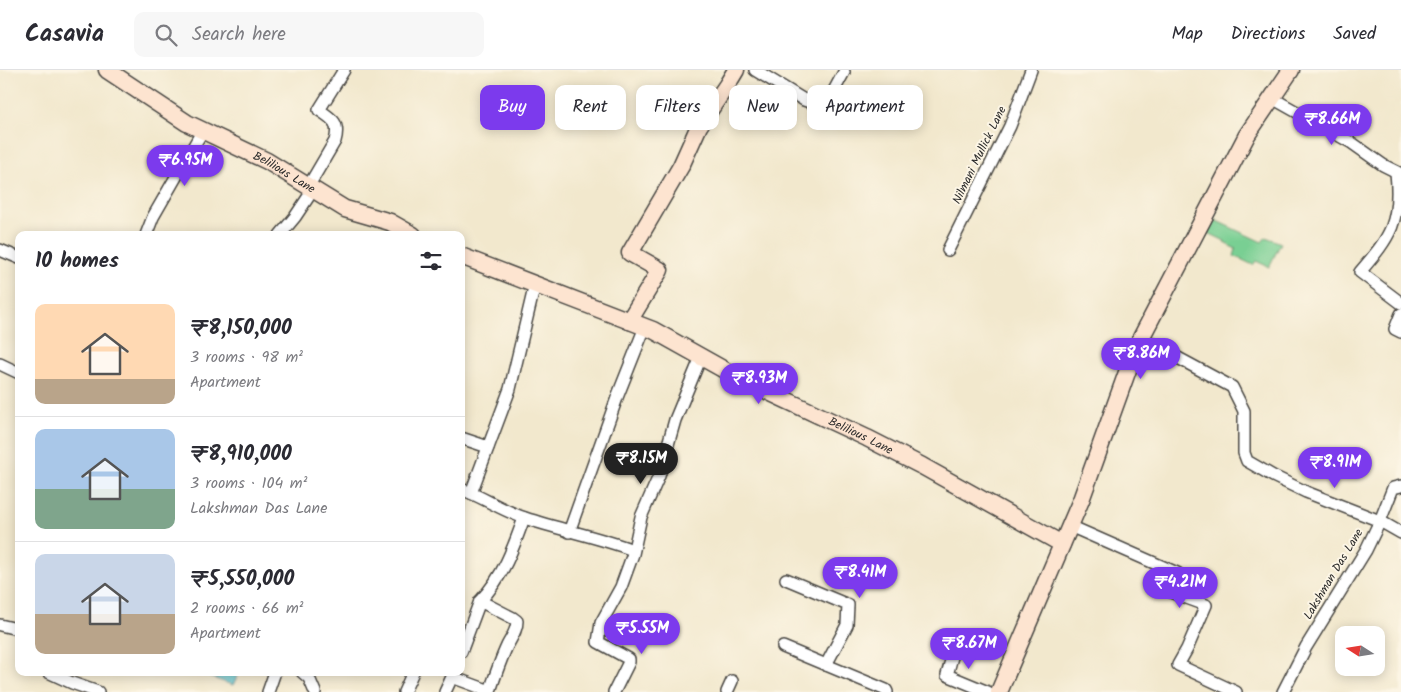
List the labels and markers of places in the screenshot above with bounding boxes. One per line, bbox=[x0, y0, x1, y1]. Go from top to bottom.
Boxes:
pin: ₹8.66M bbox=[1291, 104, 1373, 146]
pin: ₹6.95M bbox=[144, 144, 226, 187]
pin: ₹8.86M bbox=[1100, 338, 1182, 380]
pin: ₹8.93M bbox=[718, 362, 800, 405]
pin: ₹8.15M bbox=[600, 442, 682, 485]
pin: ₹8.91M bbox=[1294, 446, 1376, 489]
pin: ₹8.41M bbox=[819, 556, 901, 599]
pin: ₹4.21M bbox=[1139, 566, 1221, 609]
pin: ₹5.55M bbox=[601, 612, 683, 655]
pin: ₹8.67M bbox=[928, 628, 1010, 670]

